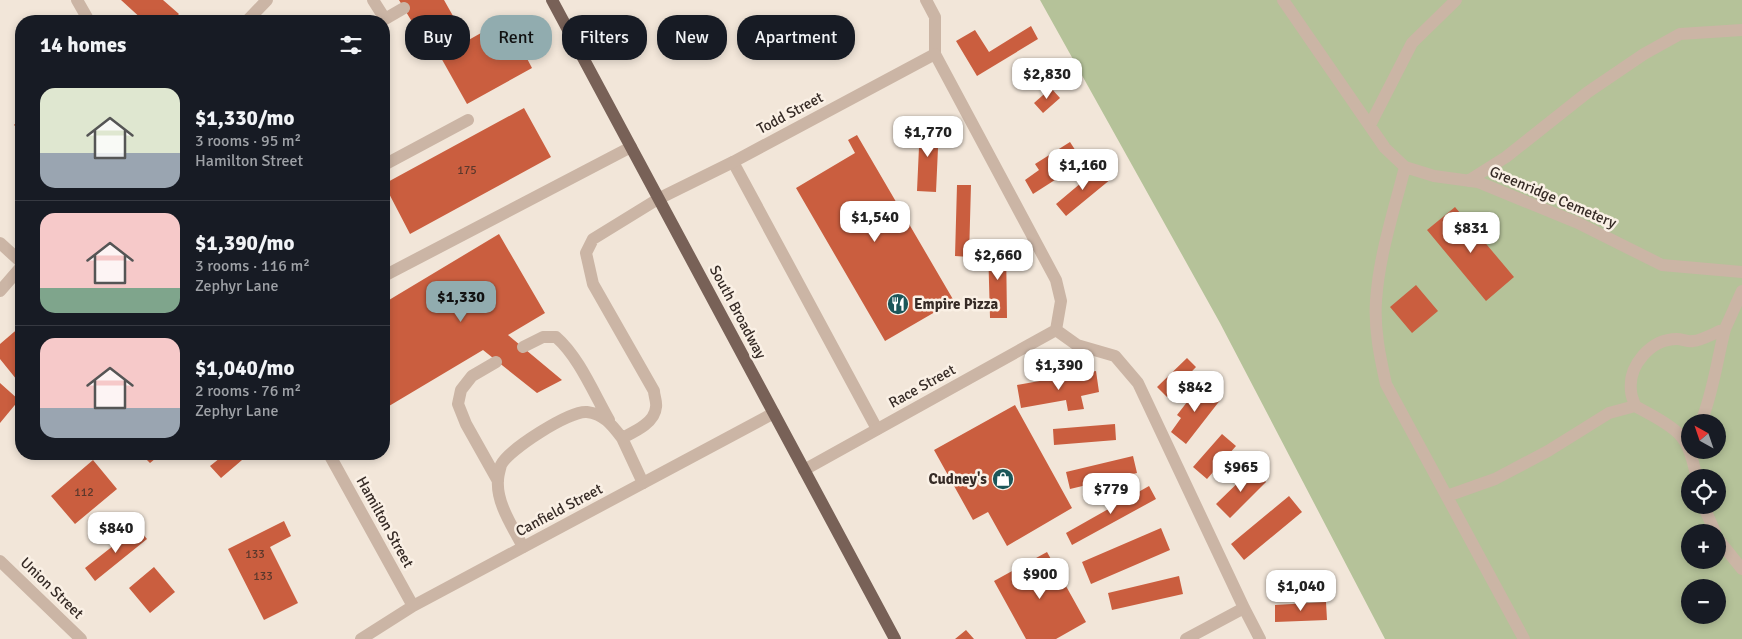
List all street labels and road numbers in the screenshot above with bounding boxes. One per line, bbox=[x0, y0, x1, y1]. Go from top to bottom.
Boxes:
street label: Todd Street bbox=[754, 88, 826, 138]
street label: Greenridge Cemetery bbox=[1487, 162, 1619, 232]
street label: South Broadway bbox=[706, 262, 770, 362]
street label: Race Street bbox=[886, 360, 958, 412]
street label: Hamilton Street bbox=[353, 473, 417, 571]
street label: Canfield Street bbox=[513, 480, 605, 540]
street label: Union Street bbox=[17, 554, 87, 622]

